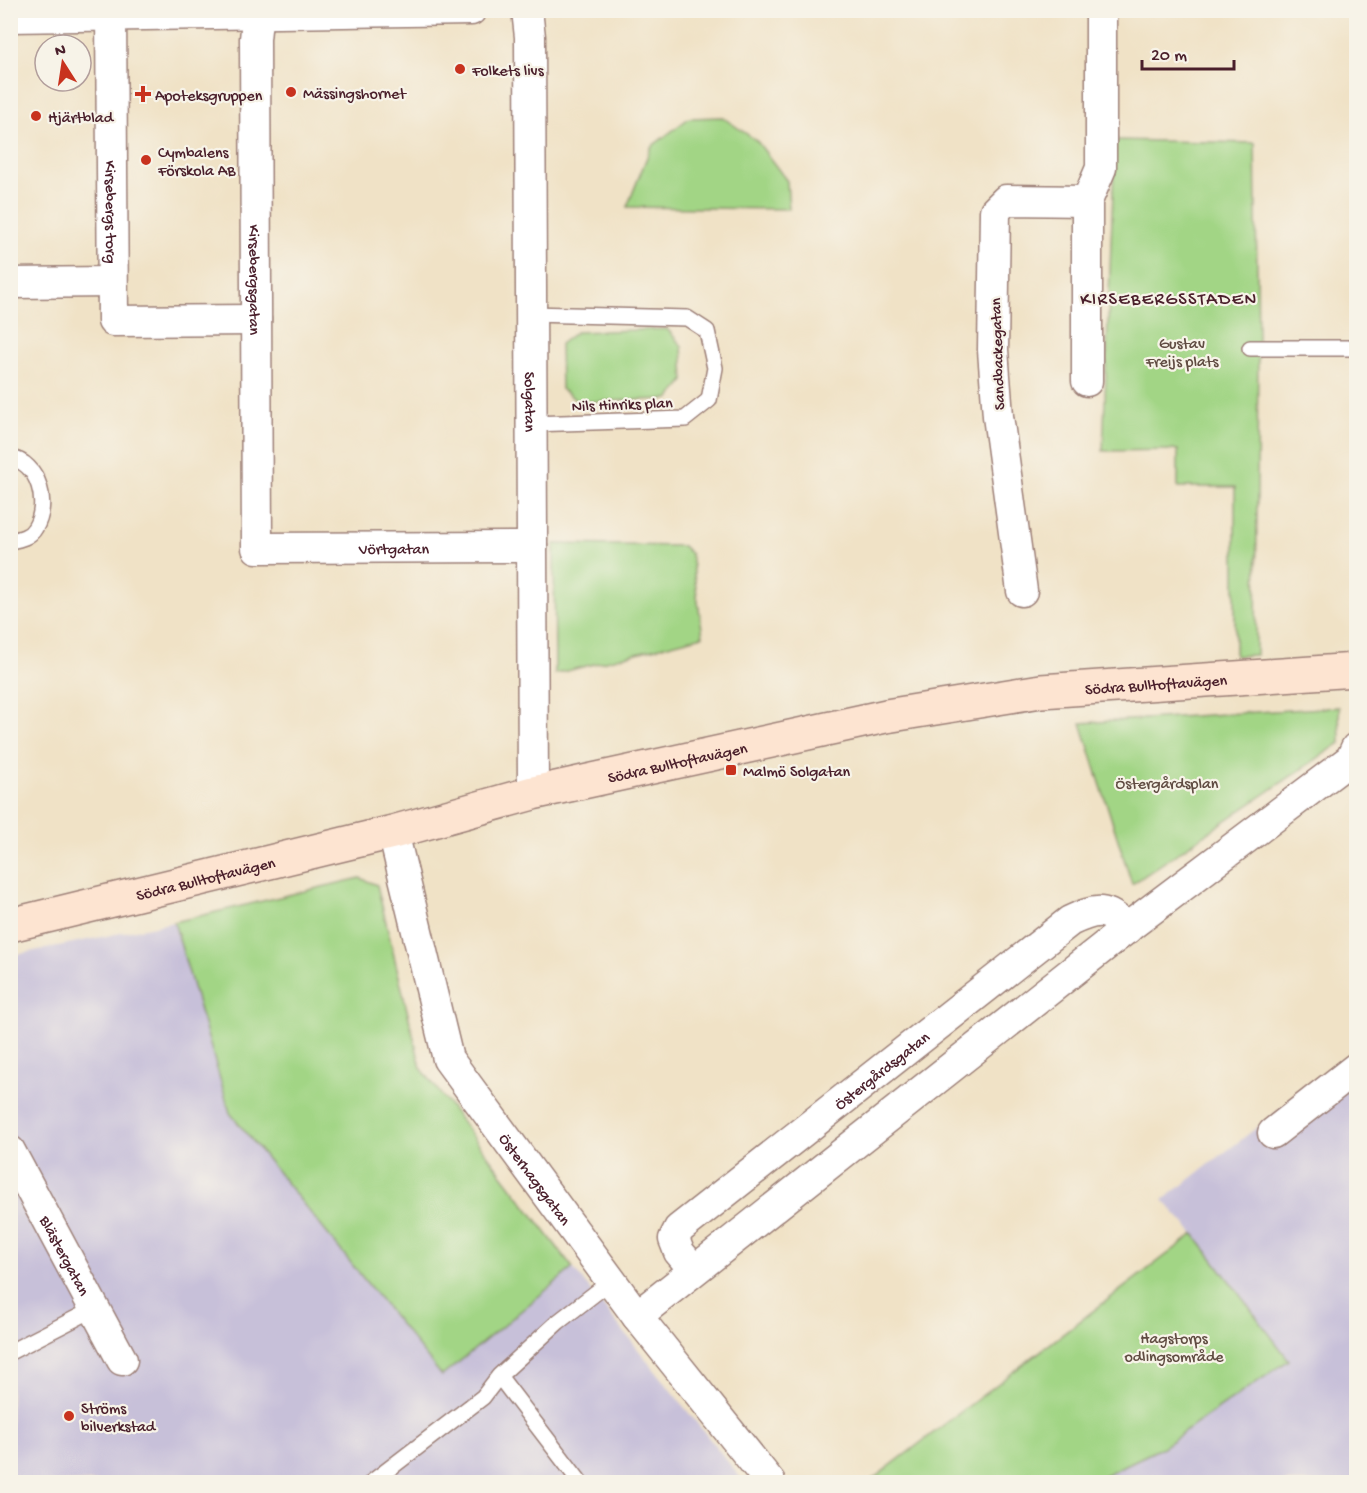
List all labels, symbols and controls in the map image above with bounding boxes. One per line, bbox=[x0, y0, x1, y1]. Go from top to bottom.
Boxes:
north arrow bbox=[33, 33, 93, 93]
scale bar bbox=[1142, 33, 1234, 71]
text: N bbox=[54, 41, 68, 62]
text: 20 m bbox=[1151, 46, 1187, 67]
marker: Folkets livs bbox=[453, 62, 467, 76]
place label: Folkets livs bbox=[471, 63, 545, 82]
marker: Mässingshornet bbox=[284, 85, 298, 99]
place label: Mässingshornet bbox=[303, 86, 407, 105]
marker: Apoteksgruppen bbox=[136, 87, 150, 101]
place label: Apoteksgruppen bbox=[155, 88, 263, 107]
marker: Hjärtblad bbox=[29, 109, 43, 123]
place label: Hjärtblad bbox=[48, 110, 115, 129]
place label: Cymbalens Förskola AB bbox=[157, 145, 236, 182]
marker: Cymbalens Förskola AB bbox=[139, 153, 153, 167]
street label: Kirsebergs torg bbox=[99, 160, 119, 264]
street label: Kirsebergsgatan bbox=[243, 225, 262, 336]
district label: KIRSEBERGSSTADEN bbox=[1080, 290, 1258, 311]
street label: Sandbackegatan bbox=[988, 297, 1011, 410]
park label: Gustav Freijs plats bbox=[1145, 336, 1219, 373]
street label: Solgatan bbox=[518, 372, 538, 432]
street label: Nils Hinriks plan bbox=[571, 395, 673, 418]
street label: Vörtgatan bbox=[358, 541, 430, 561]
street label: Södra Bulltoftavägen bbox=[1085, 673, 1228, 701]
street label: Södra Bulltoftavägen bbox=[606, 740, 750, 789]
marker: Malmö Solgatan bbox=[724, 763, 738, 777]
place label: Malmö Solgatan bbox=[743, 764, 851, 783]
park label: Östergårdsplan bbox=[1116, 776, 1219, 795]
street label: Södra Bulltoftavägen bbox=[135, 855, 278, 907]
street label: Östergårdsgatan bbox=[832, 1029, 935, 1116]
street label: Österhagsgatan bbox=[493, 1131, 573, 1231]
street label: Blästergatan bbox=[33, 1213, 92, 1300]
park label: Hagstorps odlingsområde bbox=[1124, 1331, 1224, 1368]
place label: Ströms bilverkstad bbox=[81, 1401, 157, 1438]
marker: Ströms bilverkstad bbox=[62, 1409, 76, 1423]

